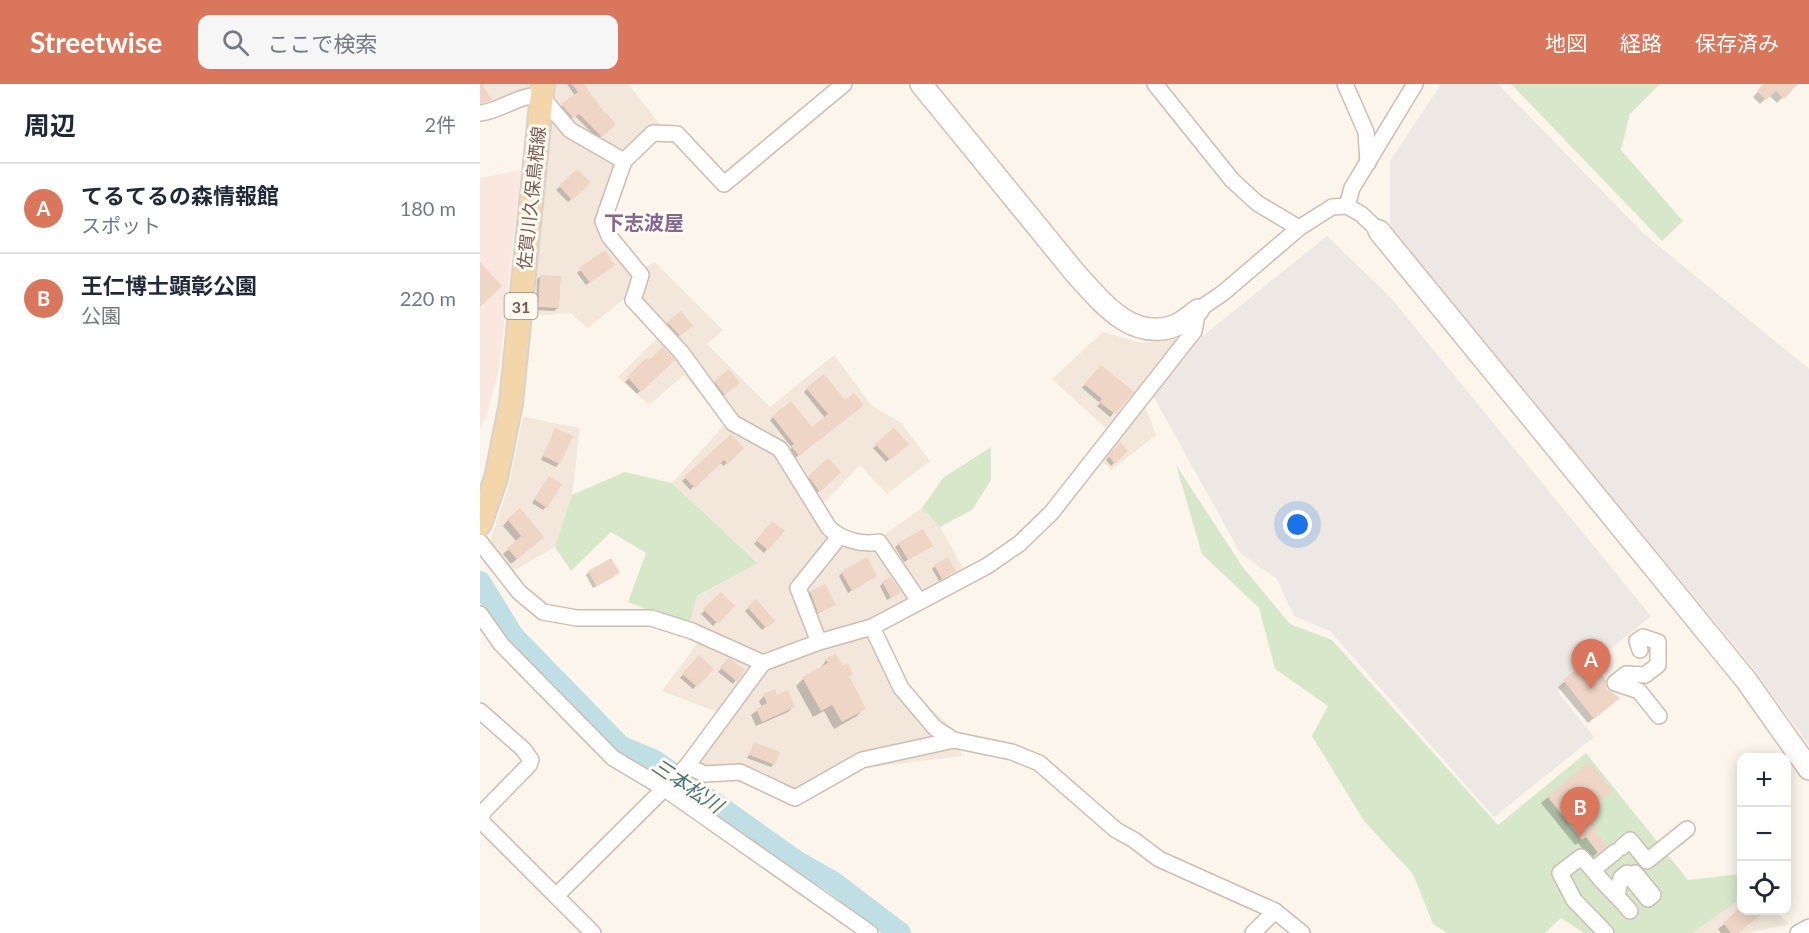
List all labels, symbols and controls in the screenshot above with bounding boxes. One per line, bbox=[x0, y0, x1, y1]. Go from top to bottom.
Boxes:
search box bbox=[198, 15, 618, 69]
text: Streetwise bbox=[30, 25, 162, 59]
icon: search bbox=[219, 26, 252, 59]
text: ここで検索 bbox=[267, 30, 377, 57]
text: 地図 bbox=[1545, 30, 1587, 55]
text: 経路 bbox=[1620, 30, 1662, 55]
text: 保存済み bbox=[1695, 30, 1779, 55]
text: 周辺 bbox=[24, 109, 76, 141]
text: 2件 bbox=[424, 112, 456, 136]
street label: 佐賀川久保鳥栖線 bbox=[513, 125, 549, 271]
text: てるてるの森情報館 bbox=[81, 182, 279, 209]
text: A bbox=[37, 196, 50, 220]
text: 180 m bbox=[400, 196, 456, 220]
district label: 下志波屋 bbox=[604, 210, 684, 234]
text: スポット bbox=[81, 213, 161, 237]
text: 王仁博士顕彰公園 bbox=[81, 272, 257, 299]
text: B bbox=[37, 286, 50, 310]
text: 220 m bbox=[400, 286, 456, 310]
road number: 31 bbox=[504, 293, 537, 319]
text: 公園 bbox=[81, 303, 121, 327]
your location bbox=[1283, 510, 1312, 539]
pin: A bbox=[1572, 640, 1610, 689]
water label: 三本松川 bbox=[648, 753, 730, 818]
map controls bbox=[1737, 753, 1791, 915]
button: + bbox=[1737, 753, 1791, 807]
pin: B bbox=[1560, 788, 1600, 837]
button: − bbox=[1737, 807, 1791, 861]
button: locate bbox=[1737, 861, 1791, 915]

